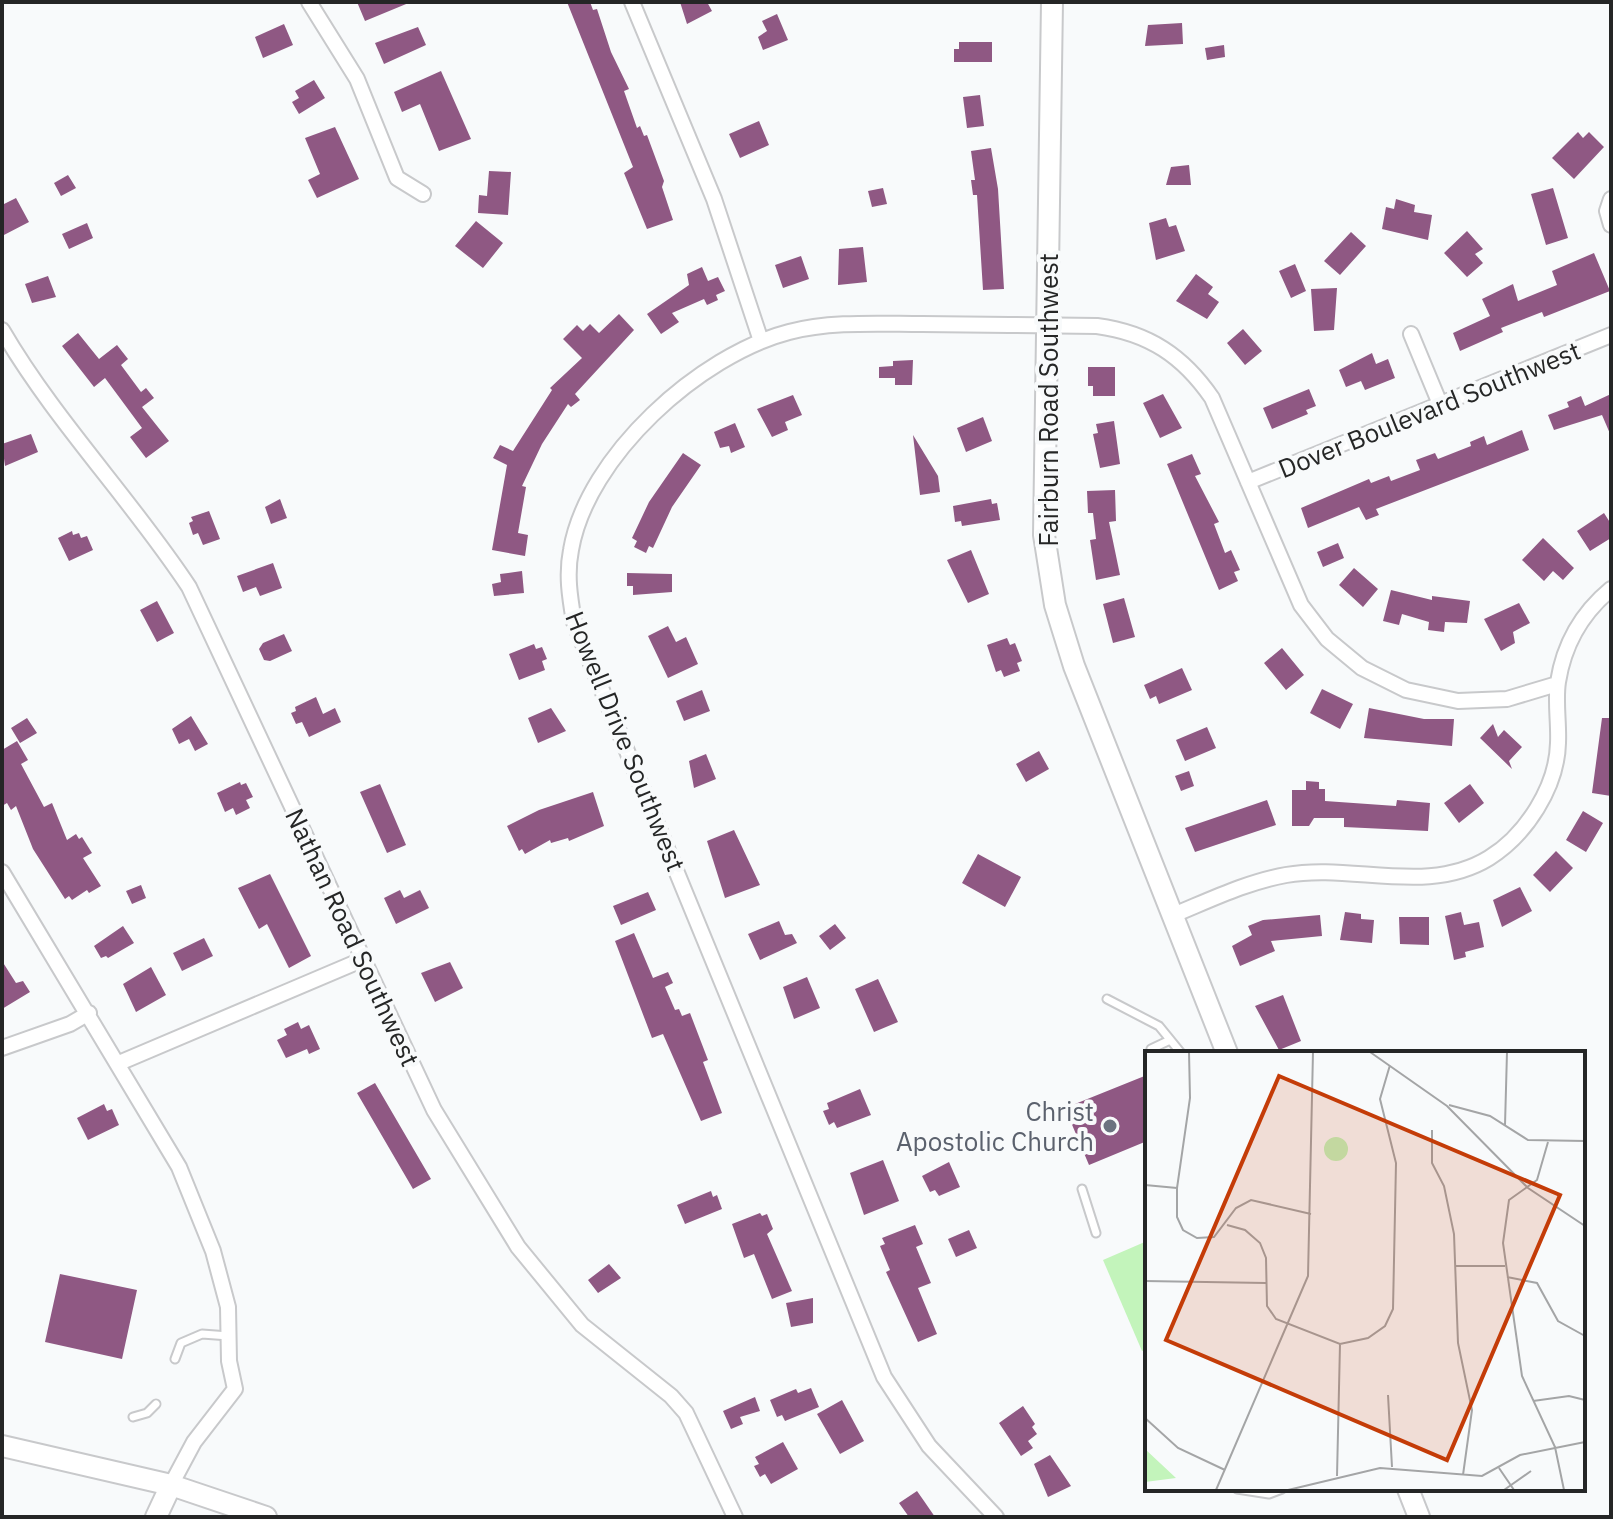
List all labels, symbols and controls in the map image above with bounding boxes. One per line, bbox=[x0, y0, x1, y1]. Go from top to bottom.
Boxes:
street label: Fairburn Road Southwest bbox=[1031, 253, 1065, 547]
street label: Dover Boulevard Southwest bbox=[1273, 333, 1585, 485]
street label: Howell Drive Southwest bbox=[558, 606, 694, 876]
street label: Nathan Road Southwest bbox=[278, 803, 428, 1071]
inset map bbox=[1145, 1051, 1585, 1491]
place label: Christ Apostolic Church bbox=[896, 1094, 1094, 1158]
marker: Christ Apostolic Church bbox=[1101, 1117, 1119, 1135]

